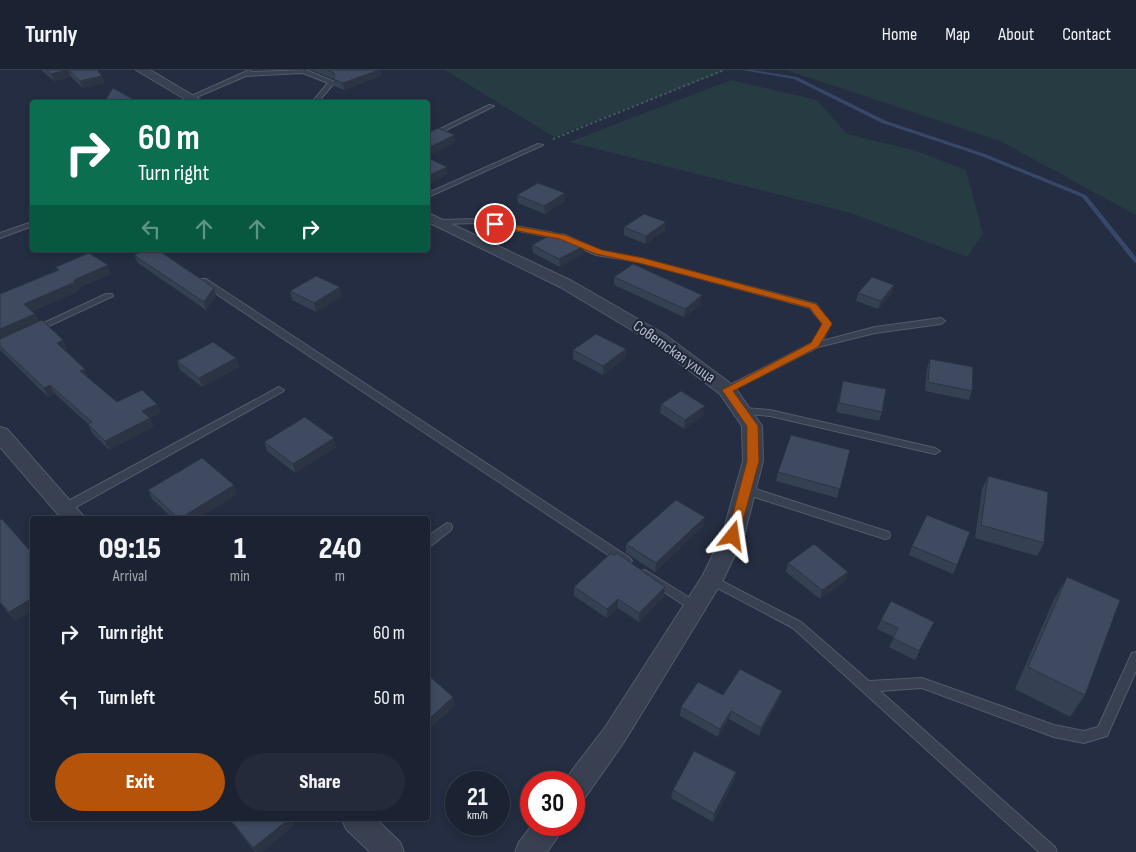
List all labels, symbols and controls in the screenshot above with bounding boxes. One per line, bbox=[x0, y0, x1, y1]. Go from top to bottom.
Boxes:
text: Turnly bbox=[25, 20, 78, 49]
text: Home bbox=[882, 24, 917, 45]
text: Map bbox=[945, 24, 970, 45]
text: About bbox=[998, 24, 1034, 45]
text: Contact bbox=[1062, 24, 1111, 45]
text: 60 m bbox=[138, 117, 200, 160]
icon: right bbox=[55, 120, 120, 185]
text: Turn right bbox=[138, 160, 209, 187]
pin bbox=[474, 203, 516, 245]
icon: arrive bbox=[481, 210, 509, 238]
icon: left bbox=[137, 215, 165, 243]
icon: ahead bbox=[190, 215, 218, 243]
icon: ahead bbox=[243, 215, 271, 243]
icon: right bbox=[296, 215, 324, 243]
street label: Советская улица bbox=[629, 317, 719, 387]
position arrow bbox=[706, 509, 758, 561]
text: 09:15 bbox=[99, 531, 161, 567]
text: 1 bbox=[234, 531, 246, 567]
text: 240 bbox=[319, 531, 361, 567]
text: Arrival bbox=[113, 567, 147, 586]
text: min bbox=[230, 567, 250, 586]
text: m bbox=[335, 567, 345, 586]
icon: right bbox=[55, 620, 83, 648]
text: Turn right bbox=[98, 622, 163, 645]
text: 60 m bbox=[373, 622, 405, 645]
icon: left bbox=[55, 685, 83, 713]
text: Turn left bbox=[98, 687, 155, 710]
text: 50 m bbox=[374, 687, 405, 710]
button: Exit bbox=[55, 753, 225, 811]
button: Share bbox=[235, 753, 405, 811]
speed limit sign: 30 bbox=[520, 771, 585, 836]
text: 21 bbox=[467, 782, 488, 813]
text: km/h bbox=[467, 808, 488, 823]

